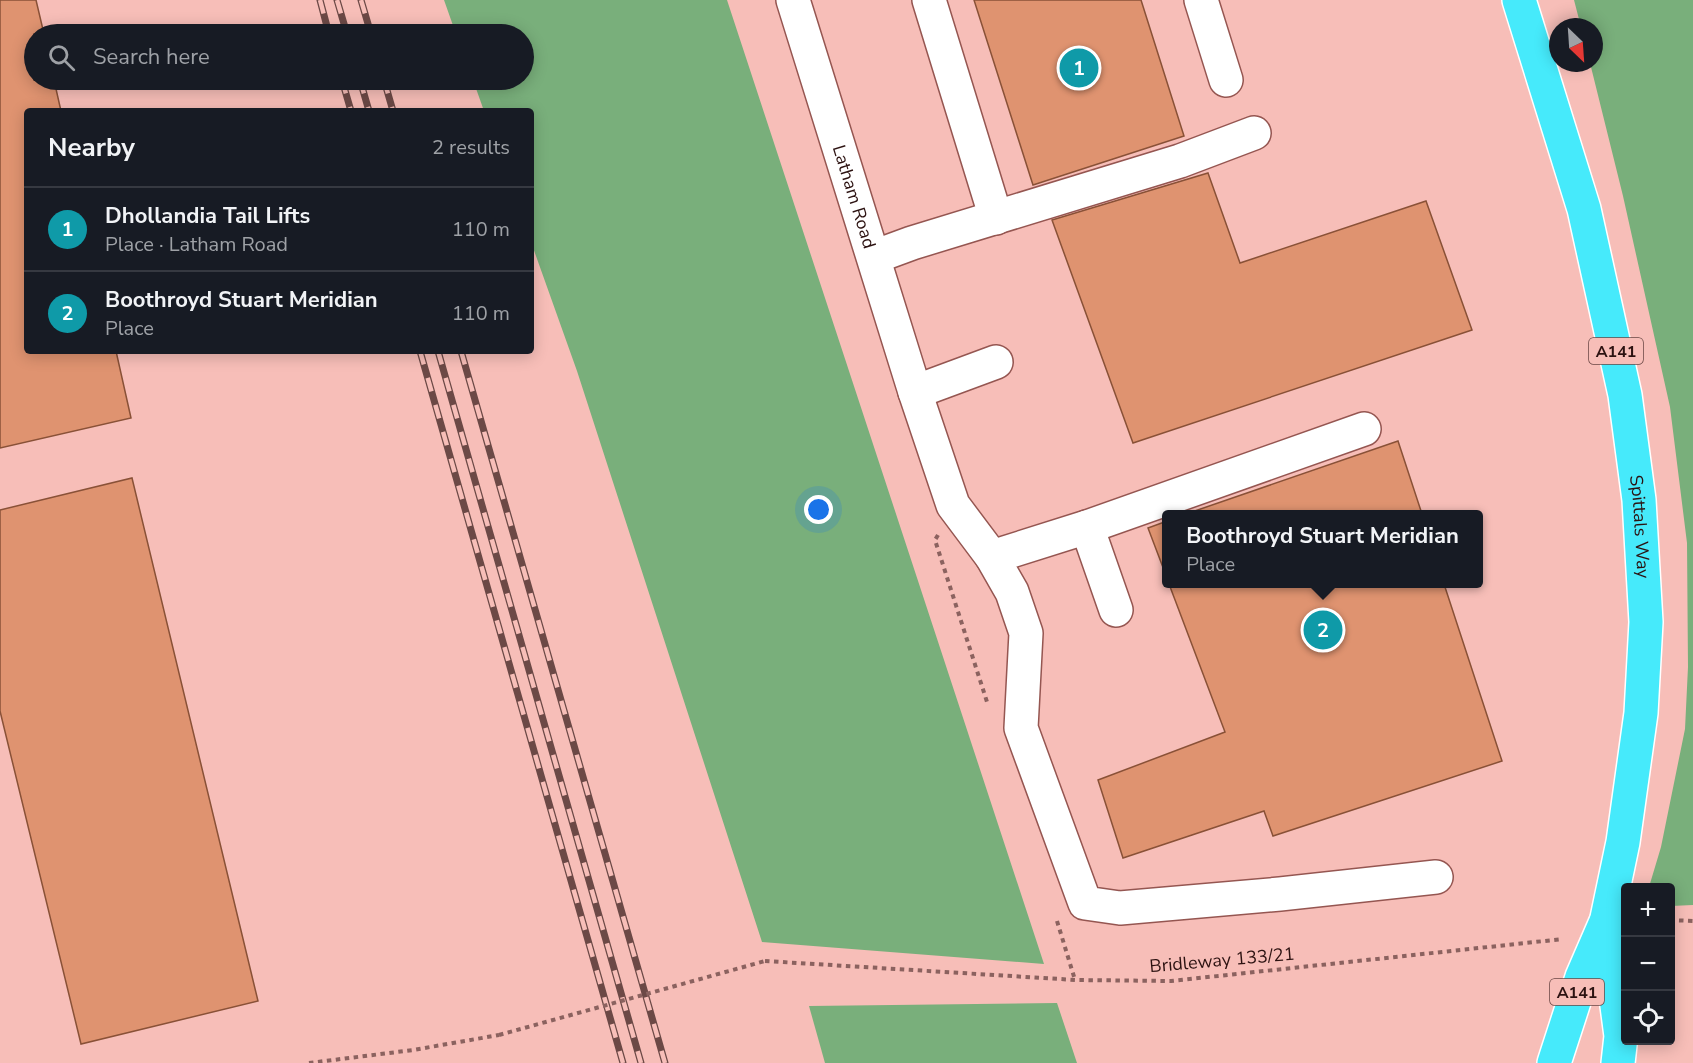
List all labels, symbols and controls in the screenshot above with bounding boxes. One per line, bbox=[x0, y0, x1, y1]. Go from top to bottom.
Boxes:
north arrow bbox=[1549, 18, 1603, 72]
search box bbox=[24, 24, 534, 90]
icon: search bbox=[45, 41, 78, 74]
text: Search here bbox=[93, 42, 210, 72]
pin: 1 bbox=[1060, 46, 1098, 90]
text: Nearby bbox=[48, 130, 135, 165]
text: 2 results bbox=[432, 134, 510, 161]
street label: Latham Road bbox=[827, 142, 882, 252]
text: Dhollandia Tail Lifts bbox=[105, 201, 310, 231]
text: 1 bbox=[62, 216, 74, 243]
text: 110 m bbox=[452, 216, 510, 243]
text: Place · Latham Road bbox=[105, 231, 288, 258]
text: Boothroyd Stuart Meridian bbox=[105, 285, 378, 315]
text: 2 bbox=[62, 300, 74, 327]
text: 110 m bbox=[452, 300, 510, 327]
text: Place bbox=[105, 315, 154, 342]
road number: A141 bbox=[1589, 338, 1643, 364]
street label: Spittals Way bbox=[1624, 473, 1656, 580]
your location bbox=[804, 495, 833, 524]
popup bbox=[1162, 510, 1483, 588]
text: Boothroyd Stuart Meridian bbox=[1186, 521, 1459, 551]
text: Place bbox=[1186, 551, 1235, 578]
pin: 2 bbox=[1304, 608, 1342, 652]
map controls bbox=[1621, 883, 1675, 1045]
button: + bbox=[1621, 883, 1675, 937]
button: − bbox=[1621, 937, 1675, 991]
street label: Bridleway 133/21 bbox=[1149, 942, 1295, 978]
road number: A141 bbox=[1550, 979, 1604, 1005]
button: locate bbox=[1621, 991, 1675, 1045]

